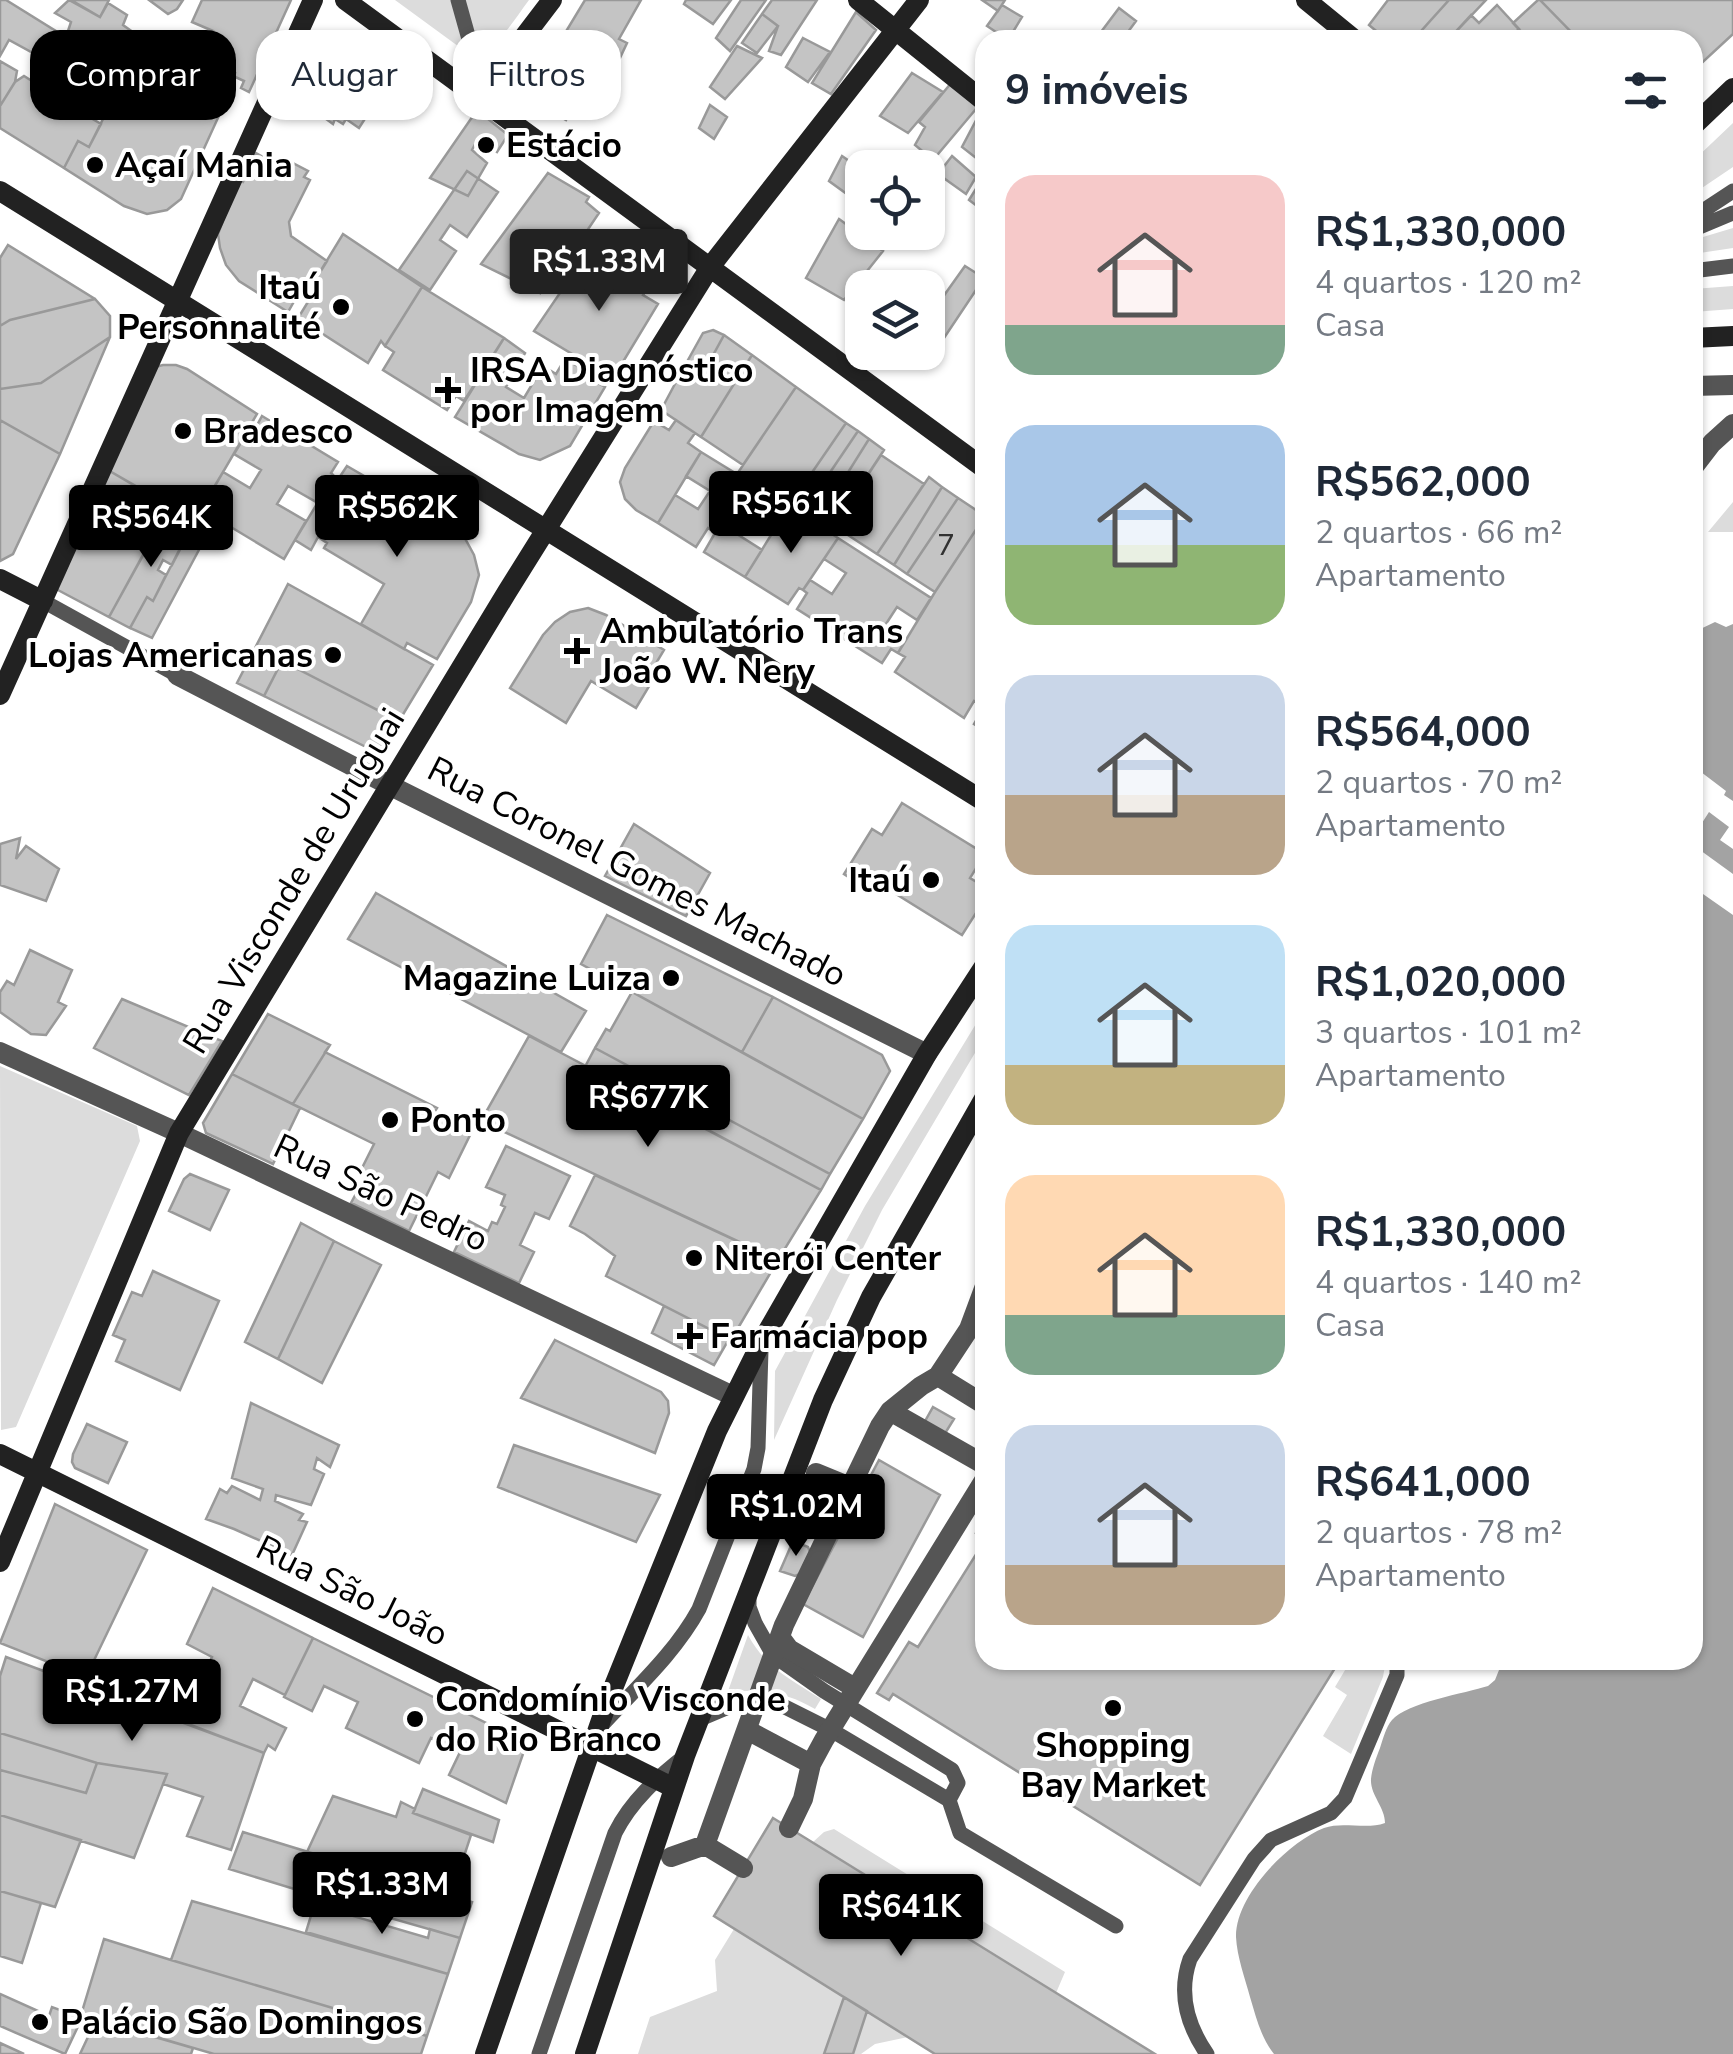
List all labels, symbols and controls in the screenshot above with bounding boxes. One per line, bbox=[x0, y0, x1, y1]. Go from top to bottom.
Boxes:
chip: Comprar bbox=[30, 30, 236, 120]
chip: Alugar bbox=[256, 30, 433, 120]
chip: Filtros bbox=[453, 30, 621, 120]
text: 9 imóveis bbox=[1005, 62, 1189, 119]
icon: filters bbox=[1618, 63, 1673, 118]
place label: Estácio bbox=[506, 122, 622, 169]
marker: Estácio bbox=[475, 134, 497, 156]
place label: Açaí Mania bbox=[115, 142, 293, 189]
map controls bbox=[845, 150, 945, 370]
button: locate bbox=[845, 150, 945, 250]
marker: Açaí Mania bbox=[84, 154, 106, 176]
text: R$1,330,000 bbox=[1315, 204, 1566, 261]
icon: home bbox=[1085, 215, 1205, 335]
pin: R$1.33M bbox=[507, 229, 691, 314]
text: R$1.33M bbox=[532, 240, 666, 283]
text: 4 quartos · 120 m² bbox=[1315, 261, 1582, 304]
place label: Itaú Personnalité bbox=[117, 264, 321, 351]
button: layers bbox=[845, 270, 945, 370]
marker: Itaú Personnalité bbox=[330, 296, 352, 318]
text: Casa bbox=[1315, 304, 1385, 347]
place label: IRSA Diagnóstico por Imagem bbox=[470, 347, 753, 434]
marker: IRSA Diagnóstico por Imagem bbox=[435, 377, 461, 403]
place label: Bradesco bbox=[203, 408, 353, 455]
marker: Bradesco bbox=[172, 420, 194, 442]
text: R$562,000 bbox=[1315, 454, 1531, 511]
icon: home bbox=[1085, 465, 1205, 585]
pin: R$561K bbox=[710, 471, 872, 556]
pin: R$562K bbox=[316, 475, 478, 560]
text: R$561K bbox=[731, 482, 851, 525]
pin: R$564K bbox=[70, 485, 232, 570]
text: R$562K bbox=[337, 486, 457, 529]
text: R$564K bbox=[91, 496, 211, 539]
text: 2 quartos · 66 m² bbox=[1315, 511, 1562, 554]
house number: 7 bbox=[937, 525, 955, 566]
text: Apartamento bbox=[1315, 554, 1506, 597]
place label: Ambulatório Trans João W. Nery bbox=[599, 608, 903, 695]
place label: Lojas Americanas bbox=[28, 632, 313, 679]
marker: Ambulatório Trans João W. Nery bbox=[564, 638, 590, 664]
marker: Lojas Americanas bbox=[322, 644, 344, 666]
street label: Rua Visconde de Uruguai bbox=[172, 699, 416, 1063]
text: R$564,000 bbox=[1315, 704, 1531, 761]
icon: home bbox=[1085, 715, 1205, 835]
street label: Rua Coronel Gomes Machado bbox=[419, 746, 855, 998]
text: 2 quartos · 70 m² bbox=[1315, 761, 1562, 804]
text: Apartamento bbox=[1315, 804, 1506, 847]
place label: Itaú bbox=[848, 857, 911, 904]
marker: Itaú bbox=[920, 869, 942, 891]
text: R$1,020,000 bbox=[1315, 954, 1566, 1011]
place label: Magazine Luiza bbox=[403, 955, 651, 1002]
icon: home bbox=[1085, 965, 1205, 1085]
marker: Magazine Luiza bbox=[660, 967, 682, 989]
text: 3 quartos · 101 m² bbox=[1315, 1011, 1582, 1054]
text: Apartamento bbox=[1315, 1054, 1506, 1097]
pin: R$677K bbox=[567, 1065, 729, 1150]
text: R$677K bbox=[588, 1076, 708, 1119]
place label: Ponto bbox=[410, 1097, 506, 1144]
marker: Ponto bbox=[379, 1109, 401, 1131]
street label: Rua São Pedro bbox=[266, 1123, 496, 1263]
text: R$1,330,000 bbox=[1315, 1204, 1566, 1261]
icon: home bbox=[1085, 1215, 1205, 1335]
place label: Niterói Center bbox=[714, 1235, 942, 1282]
marker: Niterói Center bbox=[683, 1247, 705, 1269]
text: 4 quartos · 140 m² bbox=[1315, 1261, 1582, 1304]
text: Casa bbox=[1315, 1304, 1385, 1347]
place label: Farmácia pop bbox=[710, 1313, 928, 1360]
marker: Farmácia pop bbox=[679, 1325, 701, 1347]
text: R$641,000 bbox=[1315, 1454, 1531, 1511]
icon: home bbox=[1085, 1465, 1205, 1585]
pin: R$1.02M bbox=[704, 1474, 888, 1559]
text: R$1.02M bbox=[729, 1485, 863, 1528]
text: 2 quartos · 78 m² bbox=[1315, 1511, 1562, 1554]
street label: Rua São João bbox=[248, 1524, 456, 1658]
text: Apartamento bbox=[1315, 1554, 1506, 1597]
pin: R$1.27M bbox=[40, 1659, 224, 1744]
text: R$1.27M bbox=[65, 1670, 199, 1713]
place label: Condomínio Visconde do Rio Branco bbox=[435, 1676, 786, 1763]
marker: Shopping Bay Market bbox=[1102, 1697, 1124, 1719]
marker: Condomínio Visconde do Rio Branco bbox=[404, 1708, 426, 1730]
place label: Shopping Bay Market bbox=[1021, 1722, 1206, 1809]
pin: R$1.33M bbox=[290, 1852, 474, 1937]
text: R$1.33M bbox=[315, 1863, 449, 1906]
pin: R$641K bbox=[820, 1874, 982, 1959]
text: R$641K bbox=[841, 1885, 961, 1928]
place label: Palácio São Domingos bbox=[60, 1999, 423, 2046]
marker: Palácio São Domingos bbox=[29, 2011, 51, 2033]

